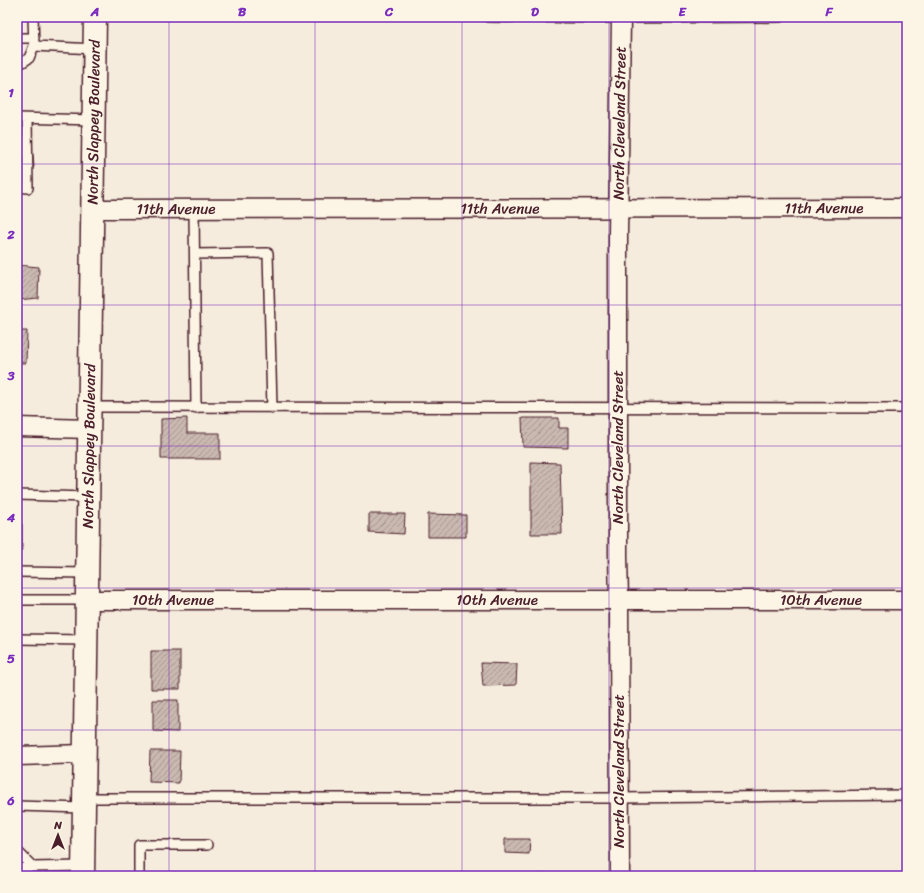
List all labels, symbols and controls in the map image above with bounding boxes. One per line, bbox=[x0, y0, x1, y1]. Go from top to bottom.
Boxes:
text: A bbox=[90, 0, 99, 23]
text: B bbox=[238, 0, 247, 23]
text: C bbox=[384, 0, 394, 23]
text: D bbox=[531, 0, 539, 23]
text: E bbox=[678, 0, 687, 23]
text: F bbox=[824, 0, 833, 23]
street label: North Slappey Boulevard bbox=[79, 39, 108, 205]
street label: North Cleveland Street bbox=[605, 45, 634, 200]
text: 1 bbox=[8, 81, 14, 104]
street label: 11th Avenue bbox=[460, 195, 540, 222]
street label: 11th Avenue bbox=[784, 195, 864, 221]
street label: 11th Avenue bbox=[136, 196, 216, 222]
text: 2 bbox=[6, 223, 15, 246]
street label: North Slappey Boulevard bbox=[75, 362, 103, 528]
text: 3 bbox=[6, 364, 15, 387]
street label: North Cleveland Street bbox=[605, 370, 631, 524]
text: 4 bbox=[6, 506, 16, 529]
street label: 10th Avenue bbox=[132, 587, 214, 613]
street label: 10th Avenue bbox=[456, 587, 538, 613]
street label: 10th Avenue bbox=[780, 587, 862, 613]
text: 5 bbox=[7, 647, 15, 670]
street label: North Cleveland Street bbox=[606, 694, 632, 848]
text: 6 bbox=[6, 789, 15, 812]
north arrow bbox=[38, 815, 78, 855]
text: N bbox=[53, 816, 62, 835]

